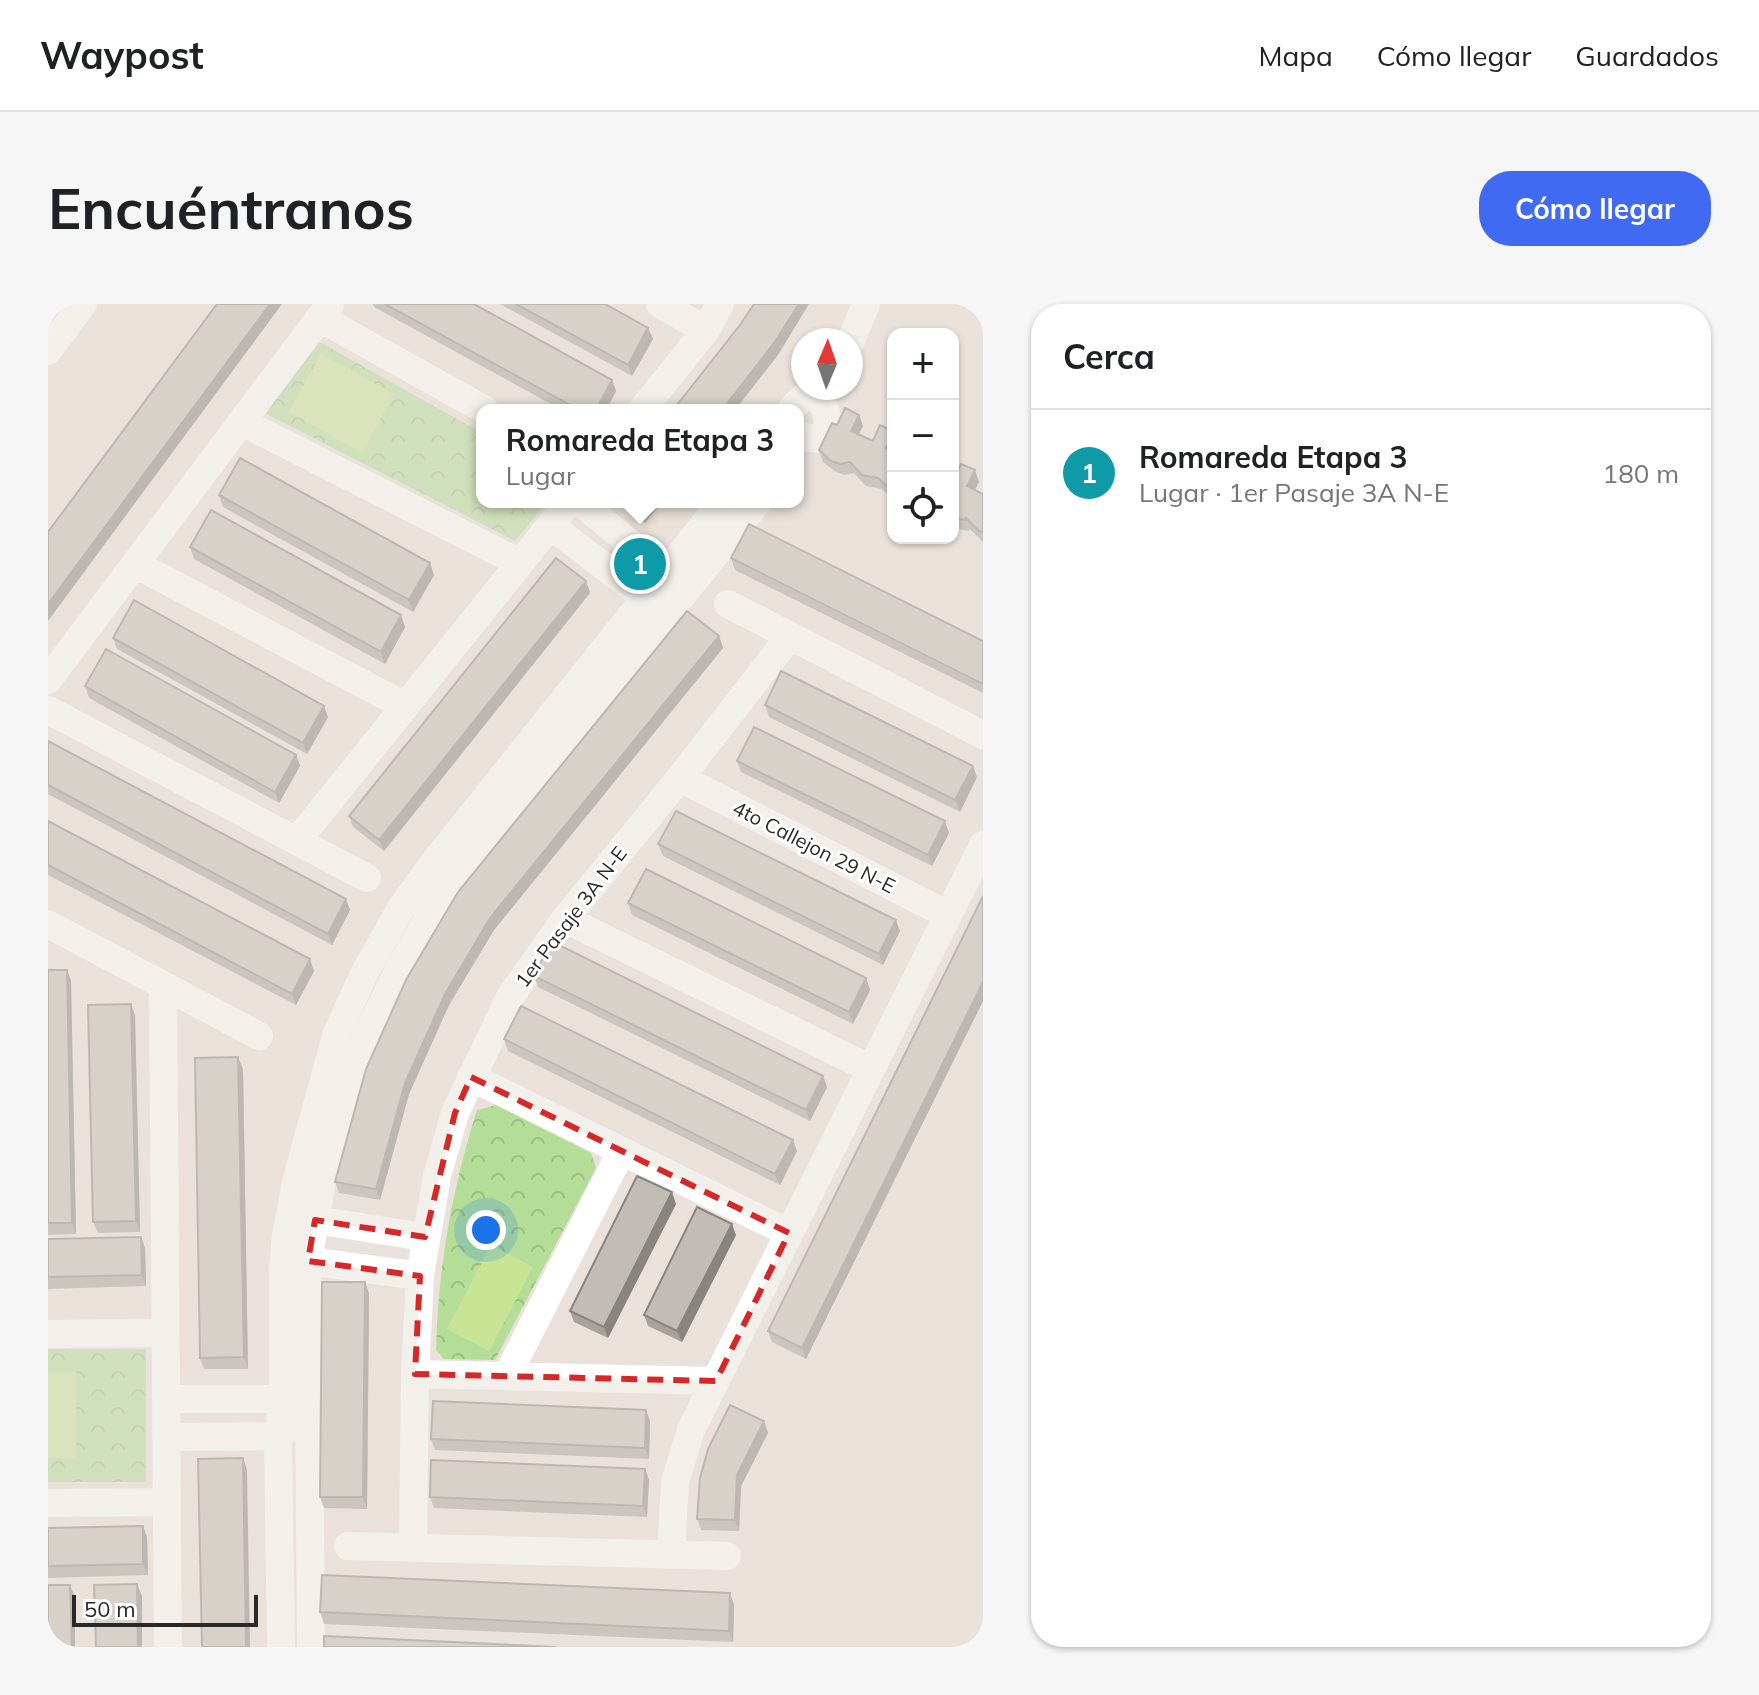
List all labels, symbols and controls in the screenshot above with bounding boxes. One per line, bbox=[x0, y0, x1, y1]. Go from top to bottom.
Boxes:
text: Waypost bbox=[40, 31, 204, 79]
text: Mapa bbox=[1258, 38, 1333, 73]
text: Cómo llegar bbox=[1377, 38, 1531, 73]
text: Guardados bbox=[1575, 38, 1719, 73]
button: Cómo llegar bbox=[1479, 171, 1711, 246]
text: Encuéntranos bbox=[48, 173, 414, 243]
north arrow bbox=[791, 328, 863, 400]
map controls bbox=[887, 328, 959, 544]
button: + bbox=[887, 328, 959, 400]
text: Cerca bbox=[1063, 335, 1155, 378]
button: − bbox=[887, 400, 959, 472]
popup bbox=[476, 404, 804, 508]
text: Romareda Etapa 3 bbox=[506, 421, 774, 459]
text: Romareda Etapa 3 bbox=[1139, 438, 1408, 476]
text: 1 bbox=[1081, 457, 1097, 490]
text: 180 m bbox=[1603, 457, 1679, 490]
text: Lugar bbox=[506, 459, 575, 492]
button: locate bbox=[887, 472, 959, 544]
text: Lugar · 1er Pasaje 3A N-E bbox=[1139, 476, 1449, 509]
pin: 1 bbox=[614, 534, 666, 594]
street label: 4to Callejon 29 N-E bbox=[729, 795, 900, 898]
street label: 1er Pasaje 3A N-E bbox=[510, 841, 632, 992]
your location bbox=[466, 1210, 506, 1250]
scale bar bbox=[72, 1591, 258, 1627]
text: 50 m bbox=[84, 1595, 135, 1623]

